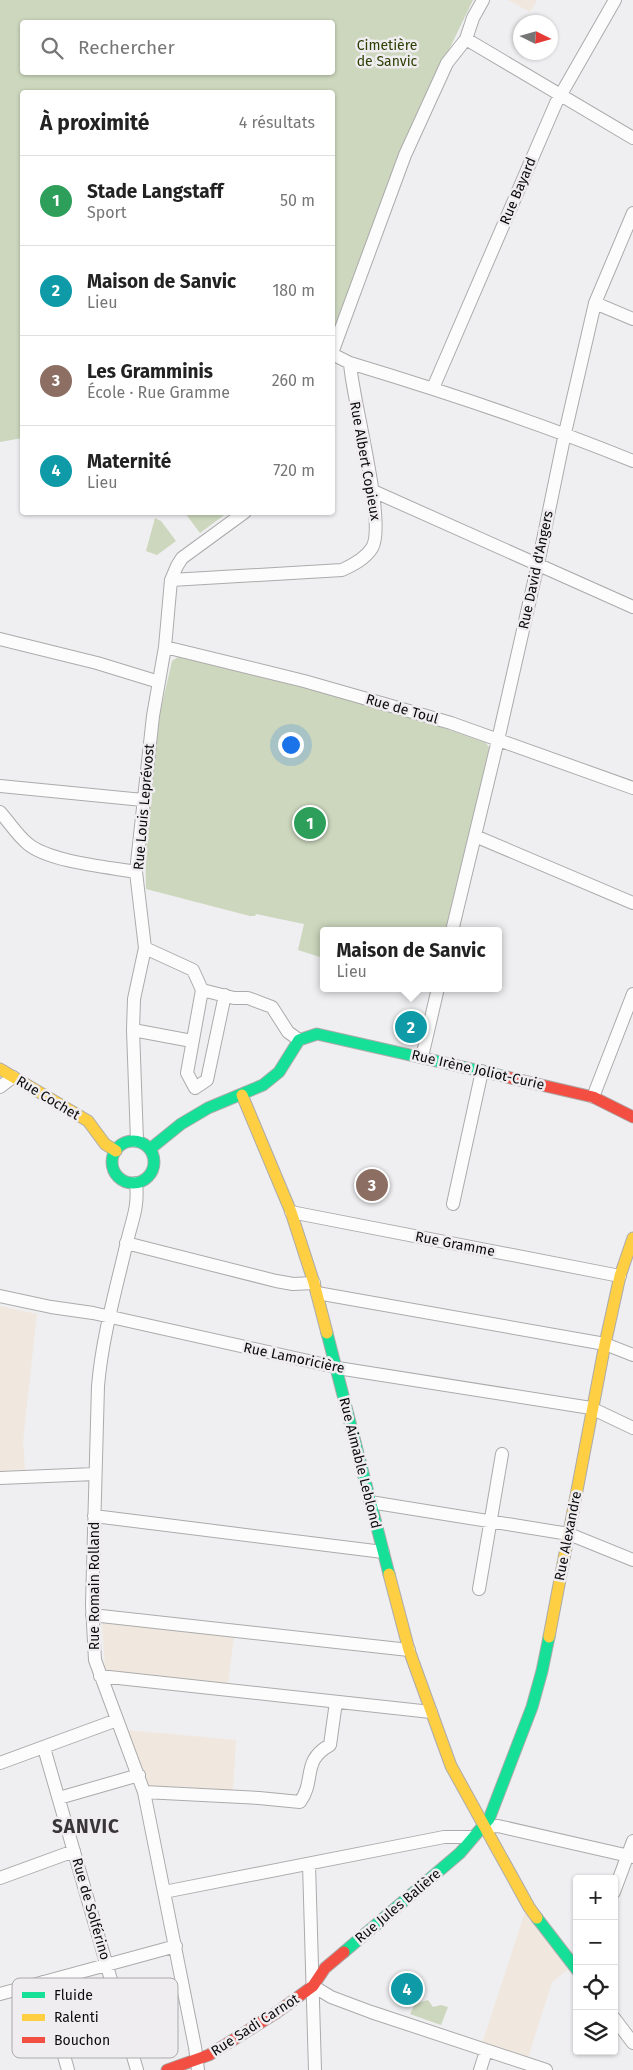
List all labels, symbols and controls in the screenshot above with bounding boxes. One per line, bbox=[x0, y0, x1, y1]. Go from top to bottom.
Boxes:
north arrow bbox=[513, 15, 558, 60]
search box bbox=[20, 20, 335, 75]
icon: search bbox=[38, 34, 66, 62]
text: Rechercher bbox=[78, 36, 175, 59]
park label: Cimetière de Sanvic bbox=[357, 37, 418, 70]
text: À proximité bbox=[40, 110, 149, 136]
text: 4 résultats bbox=[239, 113, 315, 132]
street label: Rue Bayard bbox=[496, 155, 540, 227]
text: Stade Langstaff bbox=[87, 180, 223, 203]
text: 1 bbox=[52, 191, 60, 210]
text: 50 m bbox=[280, 191, 315, 210]
text: Sport bbox=[87, 203, 127, 222]
text: Maison de Sanvic bbox=[87, 270, 236, 293]
text: 2 bbox=[52, 281, 60, 300]
text: 180 m bbox=[272, 281, 315, 300]
text: Lieu bbox=[87, 293, 118, 312]
text: Les Gramminis bbox=[87, 360, 213, 383]
text: 3 bbox=[52, 371, 60, 390]
text: 260 m bbox=[272, 371, 315, 390]
text: École · Rue Gramme bbox=[87, 383, 230, 402]
street label: Rue Albert Copieux bbox=[346, 400, 384, 522]
text: Maternité bbox=[87, 450, 171, 473]
text: 4 bbox=[51, 461, 61, 480]
text: 720 m bbox=[273, 461, 315, 480]
text: Lieu bbox=[87, 473, 118, 492]
street label: Rue David d'Angers bbox=[515, 509, 557, 631]
street label: Rue de Toul bbox=[364, 691, 440, 727]
your location bbox=[278, 732, 304, 758]
street label: Rue Louis Leprévost bbox=[130, 742, 158, 871]
pin: 1 bbox=[294, 804, 326, 842]
popup bbox=[320, 927, 502, 992]
text: Maison de Sanvic bbox=[336, 939, 486, 962]
text: Lieu bbox=[336, 962, 367, 981]
pin: 2 bbox=[395, 1008, 427, 1046]
street label: Rue Irène Joliot-Curie bbox=[410, 1046, 546, 1094]
street label: Rue Cochet bbox=[13, 1072, 84, 1124]
pin: 3 bbox=[356, 1166, 388, 1204]
street label: Rue Gramme bbox=[414, 1228, 496, 1260]
street label: Rue Lamoricière bbox=[242, 1339, 346, 1377]
street label: Rue Aimable Leblond bbox=[335, 1396, 385, 1530]
street label: Rue Alexandre bbox=[551, 1490, 585, 1582]
street label: Rue Romain Rolland bbox=[86, 1522, 103, 1650]
district label: SANVIC bbox=[52, 1815, 120, 1838]
street label: Rue de Solférino bbox=[68, 1856, 114, 1962]
street label: Rue Jules Balière bbox=[352, 1865, 444, 1947]
map controls bbox=[573, 1875, 618, 2055]
button: + bbox=[573, 1875, 618, 1920]
button: − bbox=[573, 1920, 618, 1965]
button: locate bbox=[573, 1965, 618, 2010]
pin: 4 bbox=[391, 1970, 423, 2008]
legend bbox=[12, 1978, 178, 2058]
text: Fluide bbox=[54, 1987, 93, 2004]
street label: Rue Sadi Carnot bbox=[208, 1990, 303, 2060]
text: Ralenti bbox=[54, 2009, 99, 2026]
button: layers bbox=[573, 2010, 618, 2055]
text: Bouchon bbox=[54, 2032, 110, 2049]

